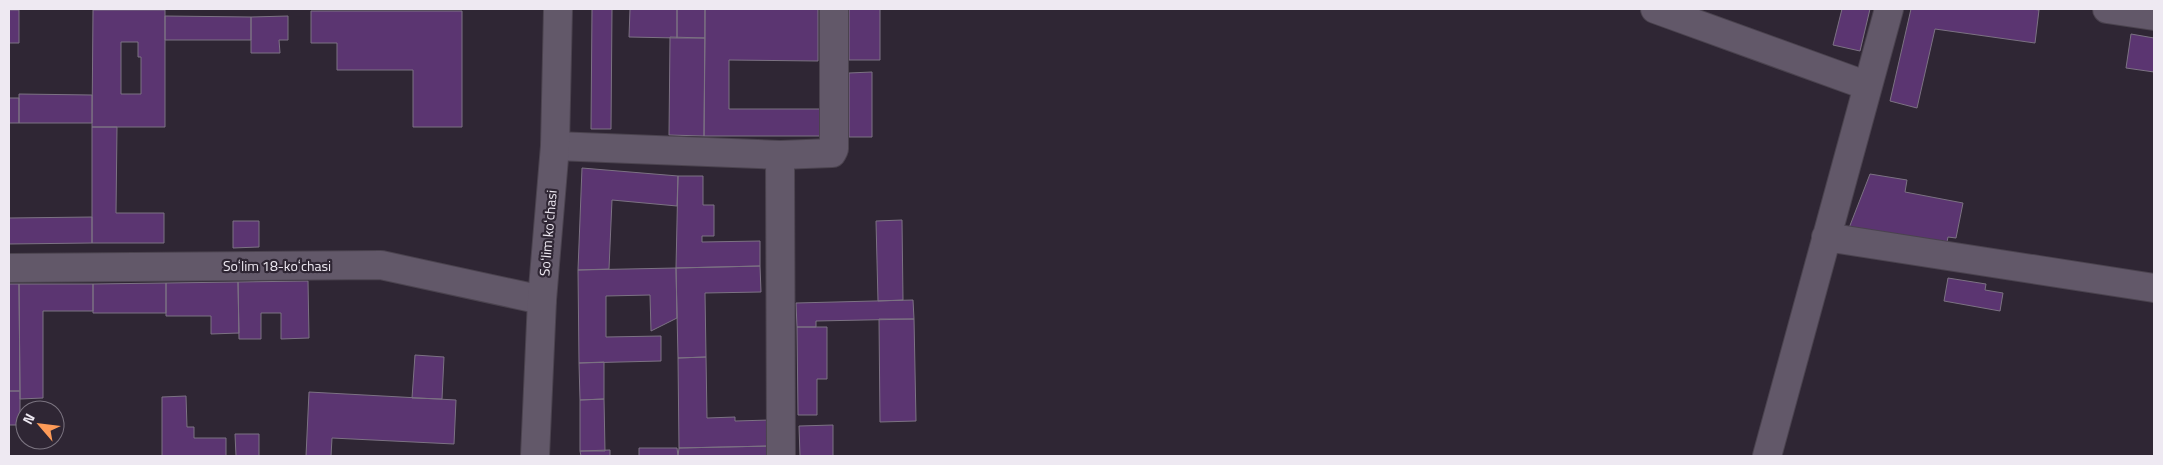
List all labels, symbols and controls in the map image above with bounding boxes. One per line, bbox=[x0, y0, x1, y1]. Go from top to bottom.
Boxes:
street label: Soʻlim koʻchasi bbox=[533, 189, 562, 277]
street label: Soʻlim 18-koʻchasi bbox=[223, 255, 331, 276]
north arrow bbox=[15, 400, 65, 450]
text: N bbox=[17, 409, 40, 428]

